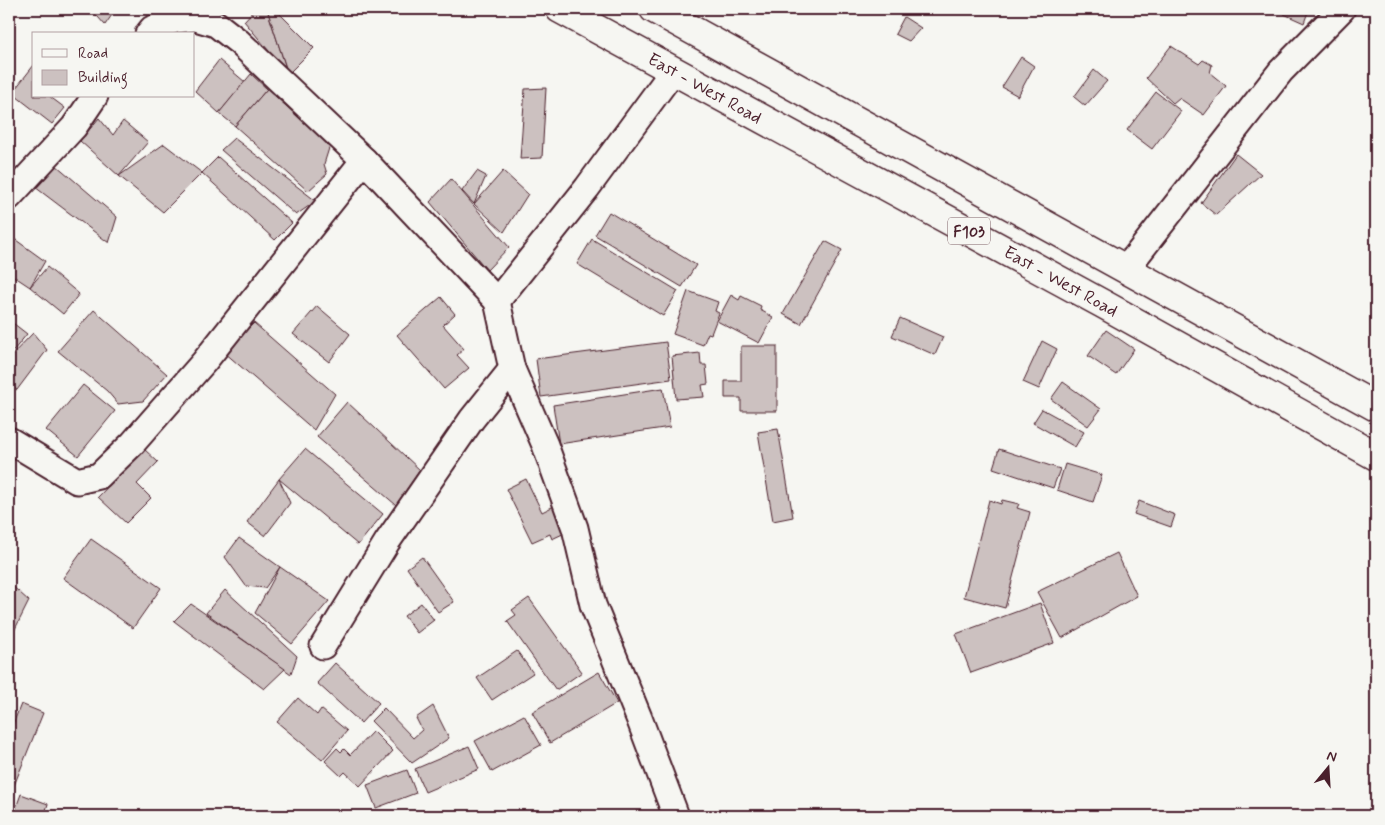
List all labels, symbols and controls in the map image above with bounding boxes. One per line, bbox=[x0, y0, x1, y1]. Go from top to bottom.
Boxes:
legend bbox=[32, 32, 195, 98]
text: Road bbox=[78, 44, 108, 64]
street label: East - West Road bbox=[643, 48, 766, 130]
text: Building bbox=[78, 68, 128, 89]
road number: F103 bbox=[948, 218, 990, 245]
street label: East - West Road bbox=[999, 241, 1122, 323]
north arrow bbox=[1302, 742, 1352, 792]
text: N bbox=[1324, 747, 1339, 767]

